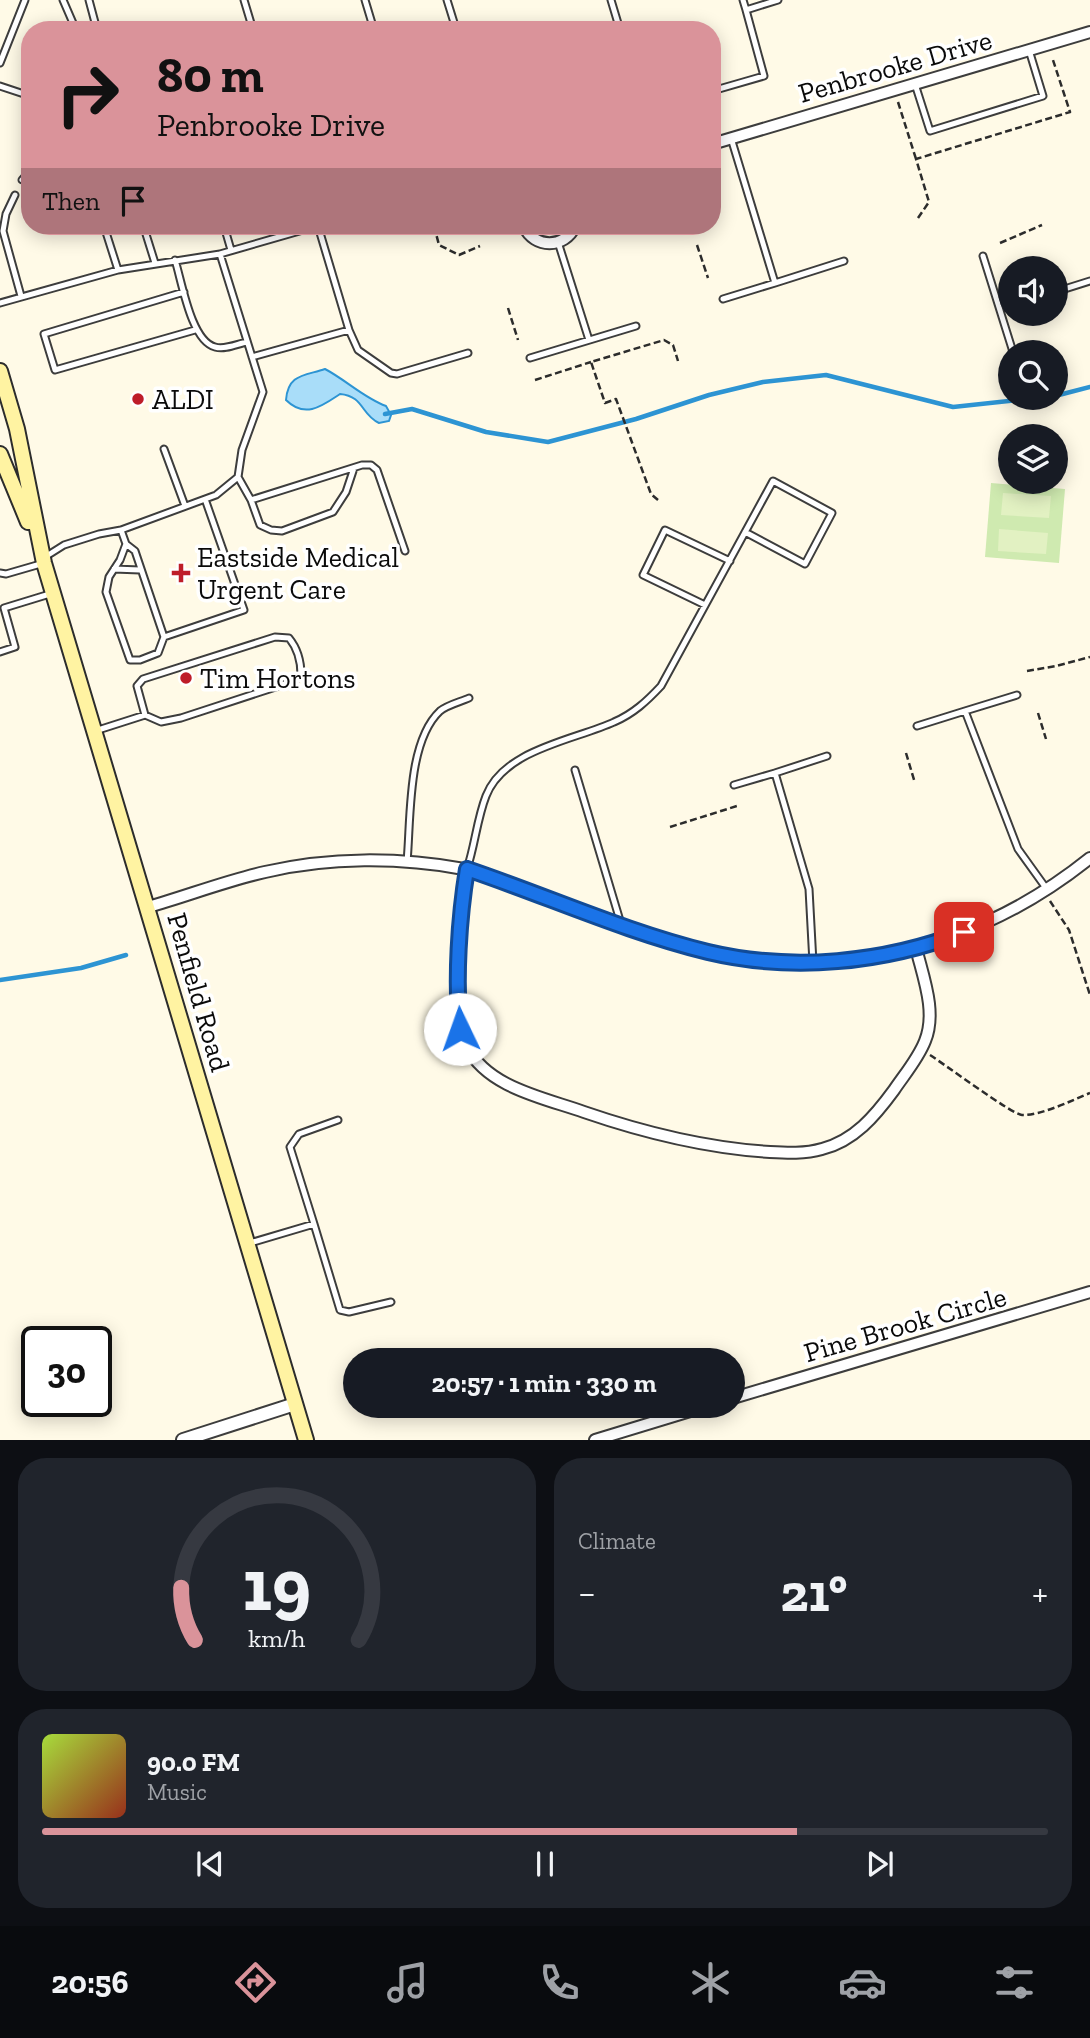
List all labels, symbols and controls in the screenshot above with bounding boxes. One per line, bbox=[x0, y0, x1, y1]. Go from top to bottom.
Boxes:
street label: Penbrooke Drive bbox=[795, 23, 996, 110]
text: 80 m bbox=[157, 46, 264, 105]
icon: right bbox=[42, 49, 133, 140]
text: Penbrooke Drive bbox=[157, 106, 385, 144]
icon: arrive bbox=[114, 182, 152, 220]
text: Then bbox=[42, 185, 100, 217]
map controls bbox=[998, 256, 1068, 494]
button: sound bbox=[998, 256, 1068, 326]
button: search bbox=[998, 340, 1068, 410]
place label: ALDI bbox=[152, 383, 214, 416]
marker: ALDI bbox=[130, 391, 146, 407]
button: layers bbox=[998, 424, 1068, 494]
place label: Eastside Medical Urgent Care bbox=[197, 541, 399, 606]
marker: Eastside Medical Urgent Care bbox=[171, 563, 191, 583]
place label: Tim Hortons bbox=[200, 662, 355, 695]
marker: Tim Hortons bbox=[178, 670, 194, 686]
pin bbox=[934, 902, 994, 962]
street label: Penfield Road bbox=[160, 909, 237, 1075]
icon: arrive bbox=[945, 913, 983, 951]
position arrow bbox=[423, 992, 497, 1066]
street label: Pine Brook Circle bbox=[800, 1280, 1010, 1369]
speed limit sign: 30 bbox=[21, 1326, 112, 1417]
text: 20:57 · 1 min · 330 m bbox=[432, 1367, 656, 1399]
text: Climate bbox=[578, 1527, 656, 1555]
text: 19 bbox=[243, 1542, 311, 1630]
text: 21° bbox=[780, 1562, 847, 1624]
text: − bbox=[578, 1570, 596, 1616]
text: + bbox=[1032, 1570, 1048, 1616]
text: km/h bbox=[248, 1623, 306, 1653]
text: 90.0 FM bbox=[147, 1746, 240, 1778]
text: Music bbox=[147, 1778, 207, 1806]
icon: previous bbox=[191, 1845, 229, 1883]
icon: pause bbox=[526, 1845, 564, 1883]
icon: next bbox=[861, 1845, 899, 1883]
icon: directions bbox=[231, 1958, 280, 2007]
icon: music bbox=[383, 1958, 432, 2007]
icon: phone bbox=[535, 1958, 584, 2007]
icon: climate bbox=[686, 1958, 735, 2007]
icon: car bbox=[838, 1958, 887, 2007]
icon: filters bbox=[990, 1958, 1039, 2007]
text: 20:56 bbox=[51, 1963, 129, 2001]

